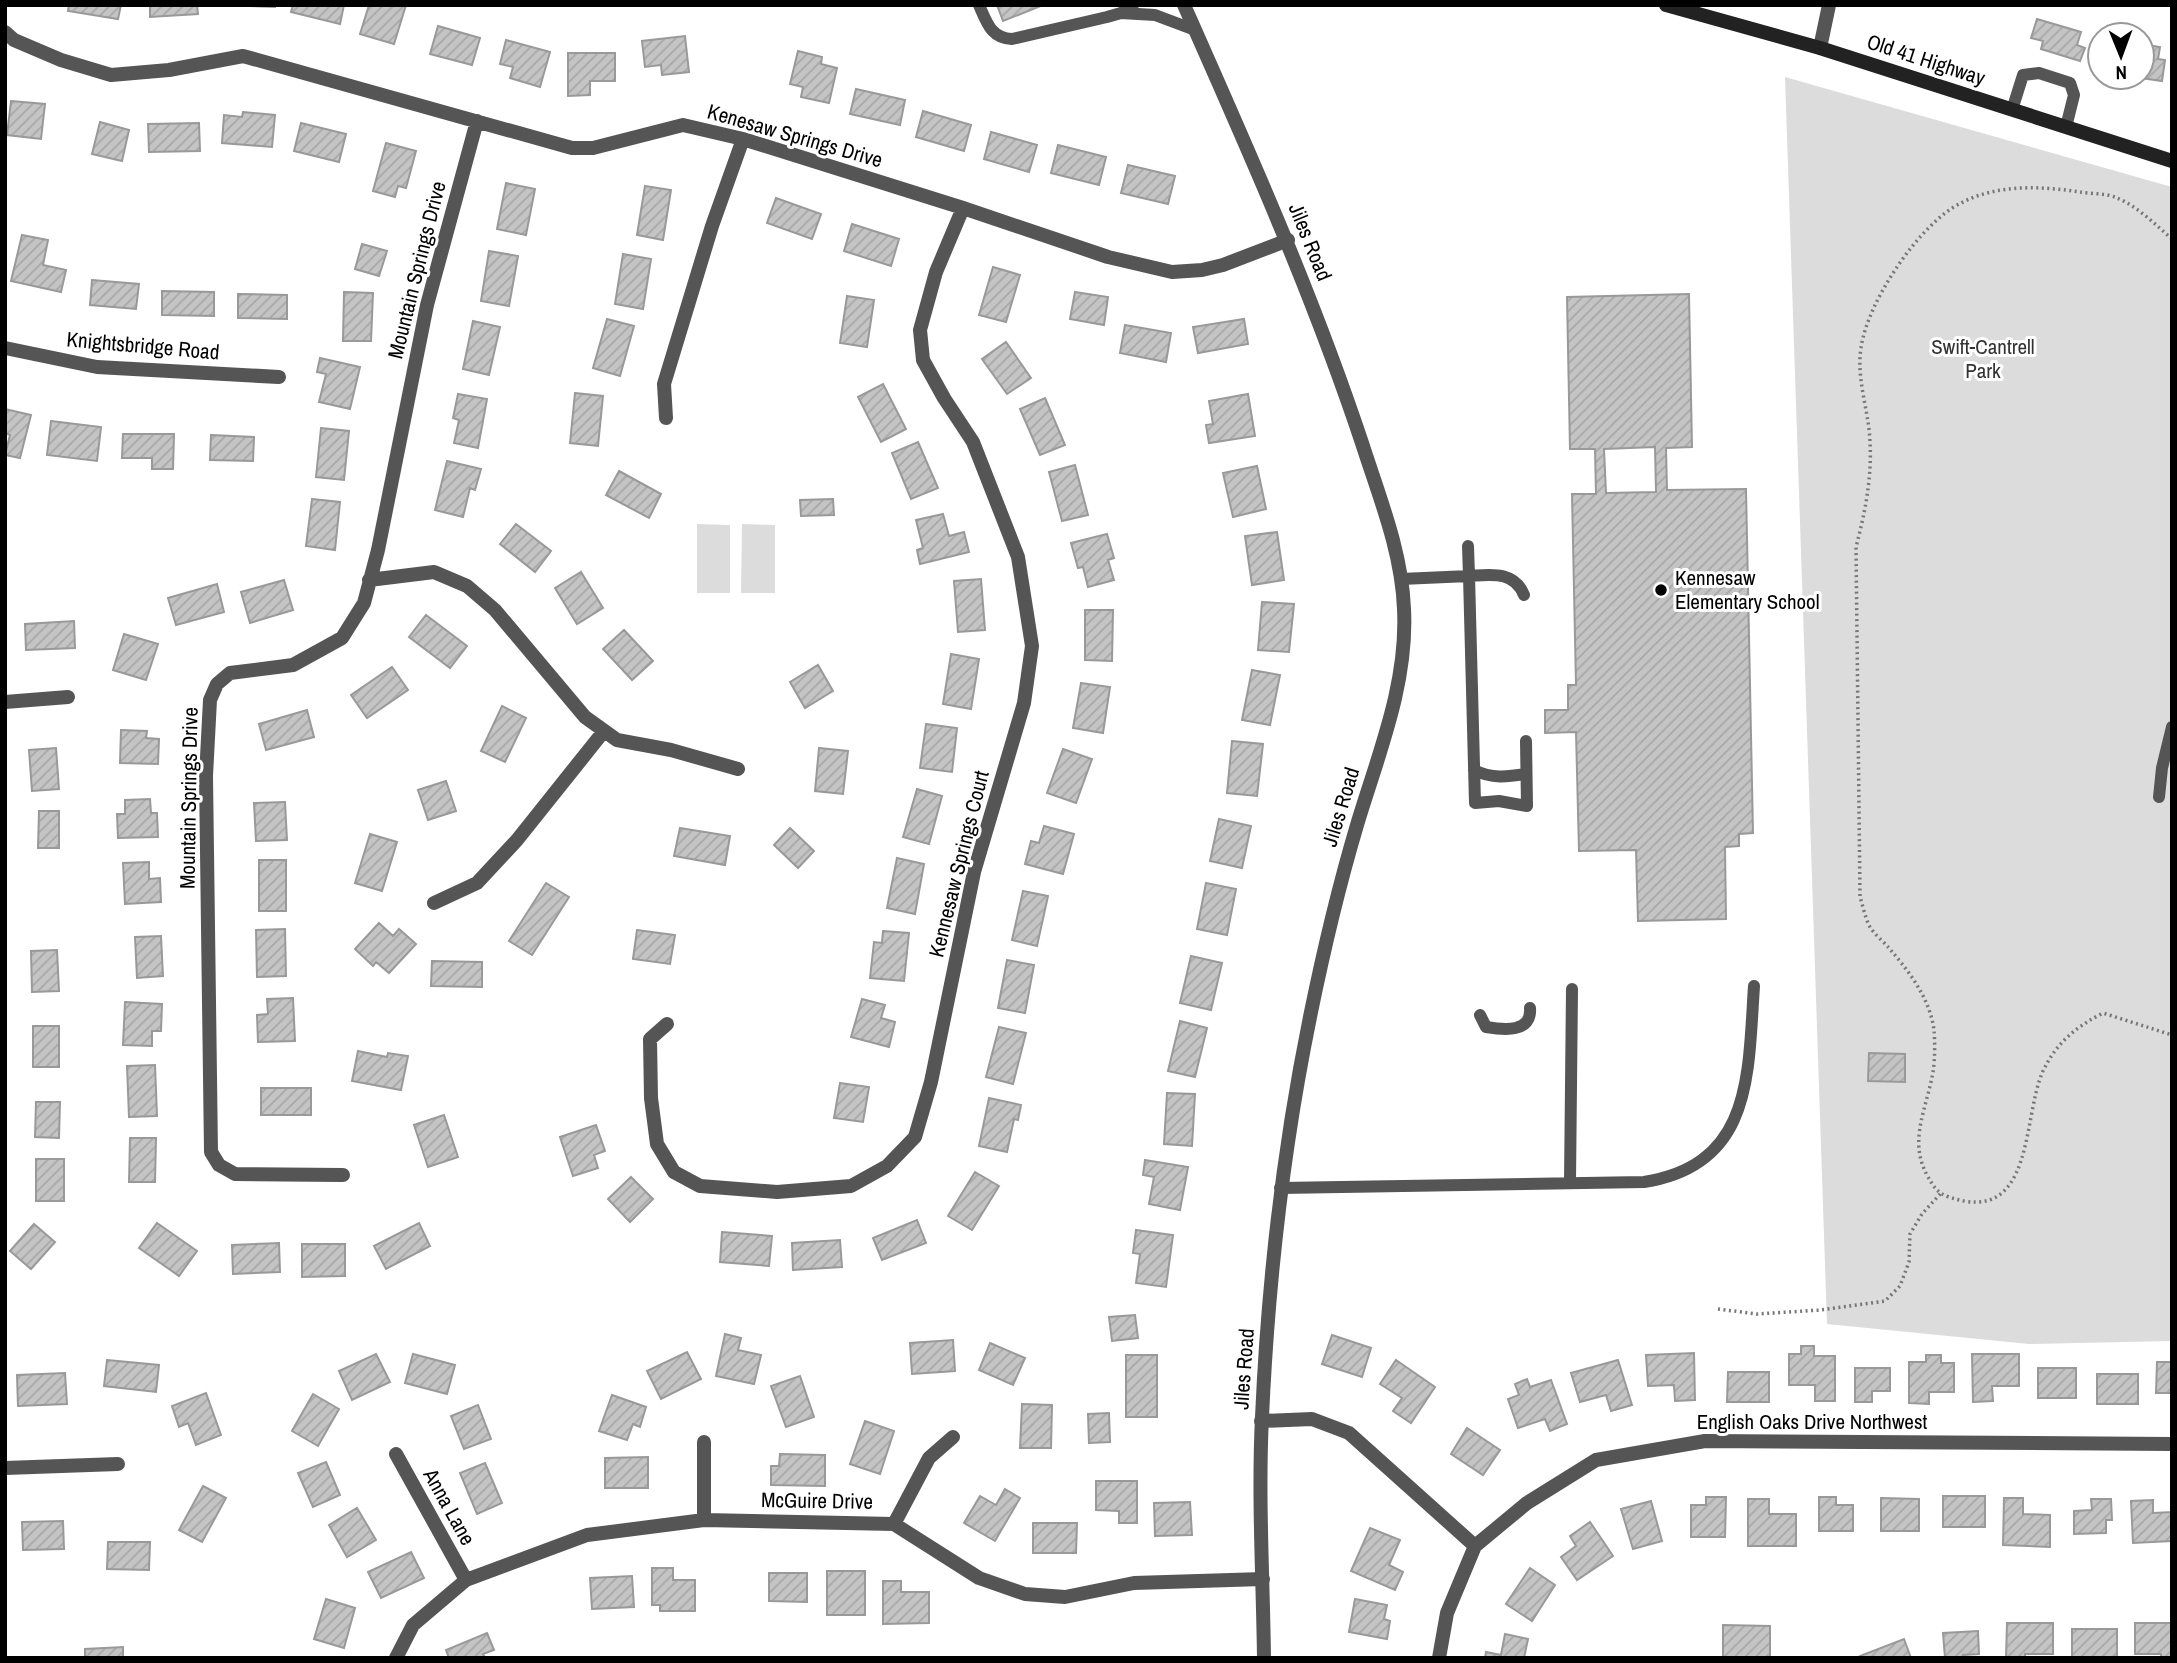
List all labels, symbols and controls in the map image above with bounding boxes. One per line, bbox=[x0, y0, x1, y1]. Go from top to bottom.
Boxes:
north arrow bbox=[2086, 21, 2156, 91]
street label: Old 41 Highway bbox=[1863, 27, 1989, 92]
text: N bbox=[2115, 60, 2127, 86]
street label: Kenesaw Springs Drive bbox=[704, 97, 886, 174]
street label: Mountain Springs Drive bbox=[380, 178, 453, 362]
street label: Jiles Road bbox=[1282, 199, 1339, 285]
street label: Knightsbridge Road bbox=[65, 324, 221, 367]
park label: Swift-Cantrell Park bbox=[1931, 332, 2035, 385]
place label: Kennesaw Elementary School bbox=[1675, 563, 1820, 616]
marker: Kennesaw Elementary School bbox=[1653, 582, 1669, 598]
street label: Mountain Springs Drive bbox=[172, 707, 205, 889]
street label: Jiles Road bbox=[1315, 764, 1366, 850]
street label: Kennesaw Springs Court bbox=[921, 767, 996, 960]
street label: Jiles Road bbox=[1226, 1327, 1261, 1411]
street label: English Oaks Drive Northwest bbox=[1697, 1407, 1928, 1436]
street label: Anna Lane bbox=[416, 1462, 482, 1550]
street label: McGuire Drive bbox=[761, 1485, 873, 1516]

